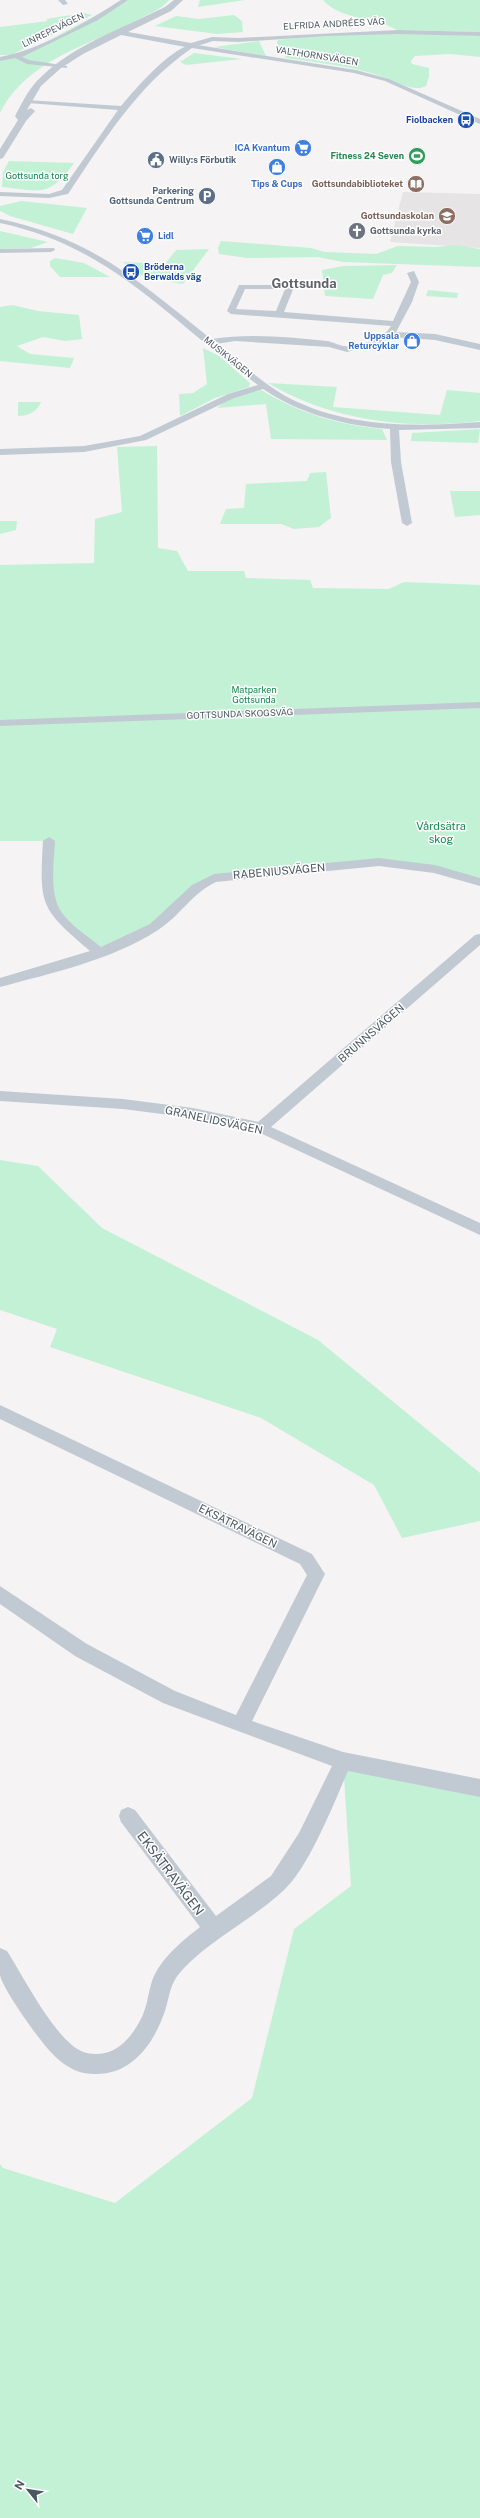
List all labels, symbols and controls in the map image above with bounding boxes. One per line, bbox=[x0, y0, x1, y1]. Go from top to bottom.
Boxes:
street label: LINREPEVÄGEN bbox=[20, 10, 86, 49]
street label: ELFRIDA ANDRÉES VÄG bbox=[283, 15, 385, 32]
street label: VALTHORNSVÄGEN bbox=[275, 44, 359, 67]
bus stop icon: Fiolbacken bbox=[456, 110, 476, 130]
place label: Fiolbacken bbox=[406, 114, 453, 125]
supermarket icon: ICA Kvantum bbox=[293, 138, 313, 158]
place label: ICA Kvantum bbox=[234, 142, 290, 153]
sports icon: Fitness 24 Seven bbox=[407, 146, 427, 166]
public building icon: Willy:s Förbutik bbox=[146, 150, 166, 170]
place label: Fitness 24 Seven bbox=[330, 150, 404, 161]
place label: Willy:s Förbutik bbox=[169, 154, 237, 165]
shop icon: Tips & Cups bbox=[267, 157, 287, 177]
park label: Gottsunda torg bbox=[5, 170, 69, 181]
library icon: Gottsundabiblioteket bbox=[406, 174, 426, 194]
place label: Tips & Cups bbox=[251, 178, 303, 189]
place label: Gottsundabiblioteket bbox=[312, 178, 403, 189]
place label: Parkering Gottsunda Centrum bbox=[109, 185, 194, 206]
parking icon: Parkering Gottsunda Centrum bbox=[197, 186, 217, 206]
school or university icon: Gottsundaskolan bbox=[437, 206, 457, 226]
place label: Gottsundaskolan bbox=[361, 210, 434, 221]
church icon: Gottsunda kyrka bbox=[347, 221, 367, 241]
place label: Gottsunda kyrka bbox=[370, 225, 441, 236]
supermarket icon: Lidl bbox=[135, 226, 155, 246]
place label: Lidl bbox=[158, 230, 174, 241]
place label: Bröderna Berwalds väg bbox=[144, 261, 202, 282]
bus stop icon: Bröderna Berwalds väg bbox=[121, 262, 141, 282]
district label: Gottsunda bbox=[271, 276, 337, 291]
place label: Uppsala Returcyklar bbox=[348, 330, 399, 351]
shop icon: Uppsala Returcyklar bbox=[402, 331, 422, 351]
street label: MUSIKVÄGEN bbox=[202, 334, 255, 379]
park label: Matparken Gottsunda bbox=[231, 684, 277, 705]
street label: GOTTSUNDA SKOGSVÄG bbox=[186, 706, 294, 721]
park label: Vårdsätra skog bbox=[416, 820, 466, 845]
street label: RABENIUSVÄGEN bbox=[232, 860, 326, 881]
street label: BRUNNSVÄGEN bbox=[335, 1001, 406, 1065]
street label: GRANELIDSVÄGEN bbox=[164, 1103, 264, 1136]
street label: EKSÄTRAVÄGEN bbox=[197, 1501, 279, 1550]
street label: EKSÄTRAVÄGEN bbox=[134, 1828, 207, 1918]
north arrow bbox=[8, 2470, 48, 2510]
text: N bbox=[12, 2478, 27, 2492]

